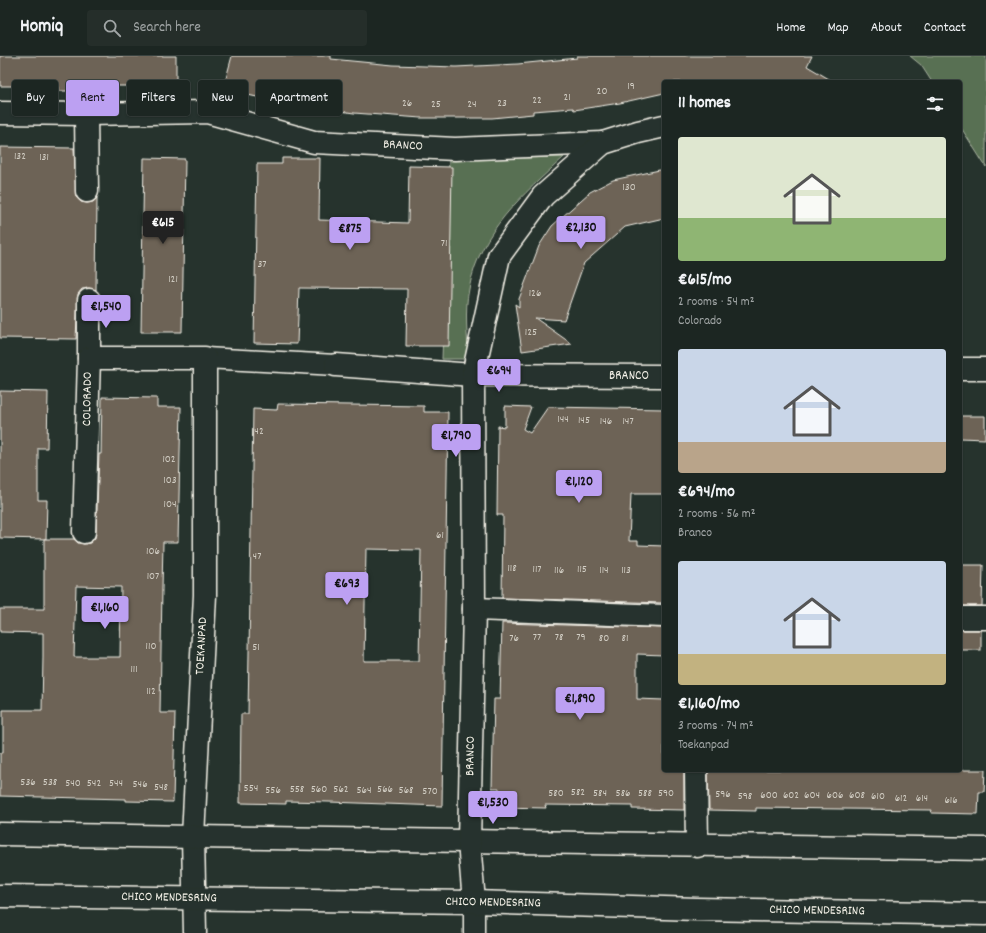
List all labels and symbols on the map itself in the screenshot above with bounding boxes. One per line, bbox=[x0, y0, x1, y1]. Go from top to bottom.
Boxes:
house number: 19 bbox=[627, 79, 635, 95]
house number: 20 bbox=[597, 84, 607, 100]
house number: 21 bbox=[563, 90, 571, 106]
house number: 22 bbox=[532, 93, 542, 109]
house number: 26 bbox=[402, 96, 412, 112]
house number: 23 bbox=[497, 96, 507, 112]
house number: 25 bbox=[431, 97, 441, 113]
house number: 24 bbox=[467, 97, 477, 113]
street label: BRANCO bbox=[383, 135, 423, 157]
house number: 132 bbox=[14, 149, 26, 165]
house number: 131 bbox=[39, 150, 49, 166]
house number: 130 bbox=[622, 180, 636, 196]
pin: €615 bbox=[139, 211, 187, 245]
pin: €2,130 bbox=[548, 216, 614, 250]
pin: €875 bbox=[326, 217, 374, 251]
house number: 71 bbox=[441, 236, 447, 252]
house number: 37 bbox=[257, 257, 267, 273]
house number: 121 bbox=[168, 272, 178, 288]
house number: 126 bbox=[529, 286, 541, 302]
pin: €1,540 bbox=[73, 295, 139, 329]
house number: 125 bbox=[525, 325, 537, 341]
pin: €694 bbox=[475, 359, 523, 393]
street label: BRANCO bbox=[609, 367, 649, 386]
street label: COLORADO bbox=[78, 372, 98, 426]
house number: 144 bbox=[557, 412, 569, 428]
house number: 145 bbox=[578, 413, 590, 429]
house number: 146 bbox=[600, 414, 612, 430]
house number: 147 bbox=[622, 414, 634, 430]
house number: 42 bbox=[254, 424, 264, 440]
pin: €1,790 bbox=[423, 424, 489, 458]
house number: 102 bbox=[162, 452, 176, 468]
pin: €1,120 bbox=[546, 470, 612, 504]
house number: 103 bbox=[163, 473, 177, 489]
house number: 104 bbox=[164, 497, 176, 513]
house number: 61 bbox=[436, 528, 444, 544]
house number: 106 bbox=[146, 544, 160, 560]
house number: 47 bbox=[253, 549, 261, 565]
house number: 118 bbox=[507, 561, 517, 577]
house number: 117 bbox=[532, 562, 542, 578]
house number: 115 bbox=[577, 562, 587, 578]
house number: 116 bbox=[554, 563, 564, 579]
house number: 114 bbox=[599, 563, 609, 579]
house number: 113 bbox=[621, 563, 631, 579]
house number: 107 bbox=[147, 569, 159, 585]
pin: €693 bbox=[323, 572, 371, 606]
pin: €1,160 bbox=[72, 596, 138, 630]
street label: TOEKANPAD bbox=[191, 616, 213, 675]
house number: 77 bbox=[533, 630, 541, 646]
house number: 78 bbox=[555, 630, 563, 646]
house number: 79 bbox=[576, 630, 586, 646]
house number: 76 bbox=[509, 631, 519, 647]
house number: 80 bbox=[599, 631, 609, 647]
house number: 81 bbox=[622, 631, 628, 647]
house number: 110 bbox=[146, 639, 156, 655]
house number: 51 bbox=[252, 640, 260, 656]
house number: 111 bbox=[130, 662, 138, 678]
house number: 112 bbox=[146, 684, 156, 700]
pin: €1,890 bbox=[547, 687, 613, 721]
street label: BRANCO bbox=[461, 736, 481, 776]
house number: 536 bbox=[20, 775, 36, 791]
house number: 538 bbox=[43, 775, 57, 791]
house number: 540 bbox=[65, 776, 81, 792]
house number: 542 bbox=[87, 776, 101, 792]
house number: 544 bbox=[109, 776, 123, 792]
house number: 546 bbox=[132, 777, 148, 793]
house number: 548 bbox=[154, 780, 168, 796]
house number: 554 bbox=[244, 781, 258, 797]
house number: 558 bbox=[290, 782, 304, 798]
house number: 560 bbox=[311, 782, 327, 798]
house number: 562 bbox=[333, 782, 349, 798]
house number: 566 bbox=[377, 782, 393, 798]
house number: 556 bbox=[265, 783, 281, 799]
house number: 564 bbox=[356, 783, 372, 799]
house number: 568 bbox=[399, 783, 413, 799]
house number: 570 bbox=[422, 784, 438, 800]
house number: 582 bbox=[571, 785, 585, 801]
house number: 580 bbox=[548, 786, 564, 802]
house number: 584 bbox=[593, 786, 607, 802]
house number: 586 bbox=[616, 786, 630, 802]
house number: 588 bbox=[638, 786, 652, 802]
house number: 590 bbox=[658, 786, 674, 802]
house number: 596 bbox=[715, 787, 731, 803]
house number: 600 bbox=[760, 788, 778, 804]
house number: 602 bbox=[783, 788, 799, 804]
house number: 604 bbox=[804, 788, 820, 804]
house number: 606 bbox=[827, 788, 843, 804]
house number: 608 bbox=[849, 788, 865, 804]
house number: 598 bbox=[738, 789, 752, 805]
house number: 610 bbox=[871, 789, 885, 805]
pin: €1,530 bbox=[460, 791, 526, 825]
house number: 612 bbox=[895, 791, 907, 807]
house number: 614 bbox=[916, 791, 928, 807]
house number: 616 bbox=[944, 793, 958, 809]
street label: CHICO MENDESRING bbox=[121, 888, 217, 908]
street label: CHICO MENDESRING bbox=[445, 893, 541, 913]
street label: CHICO MENDESRING bbox=[769, 901, 865, 921]

